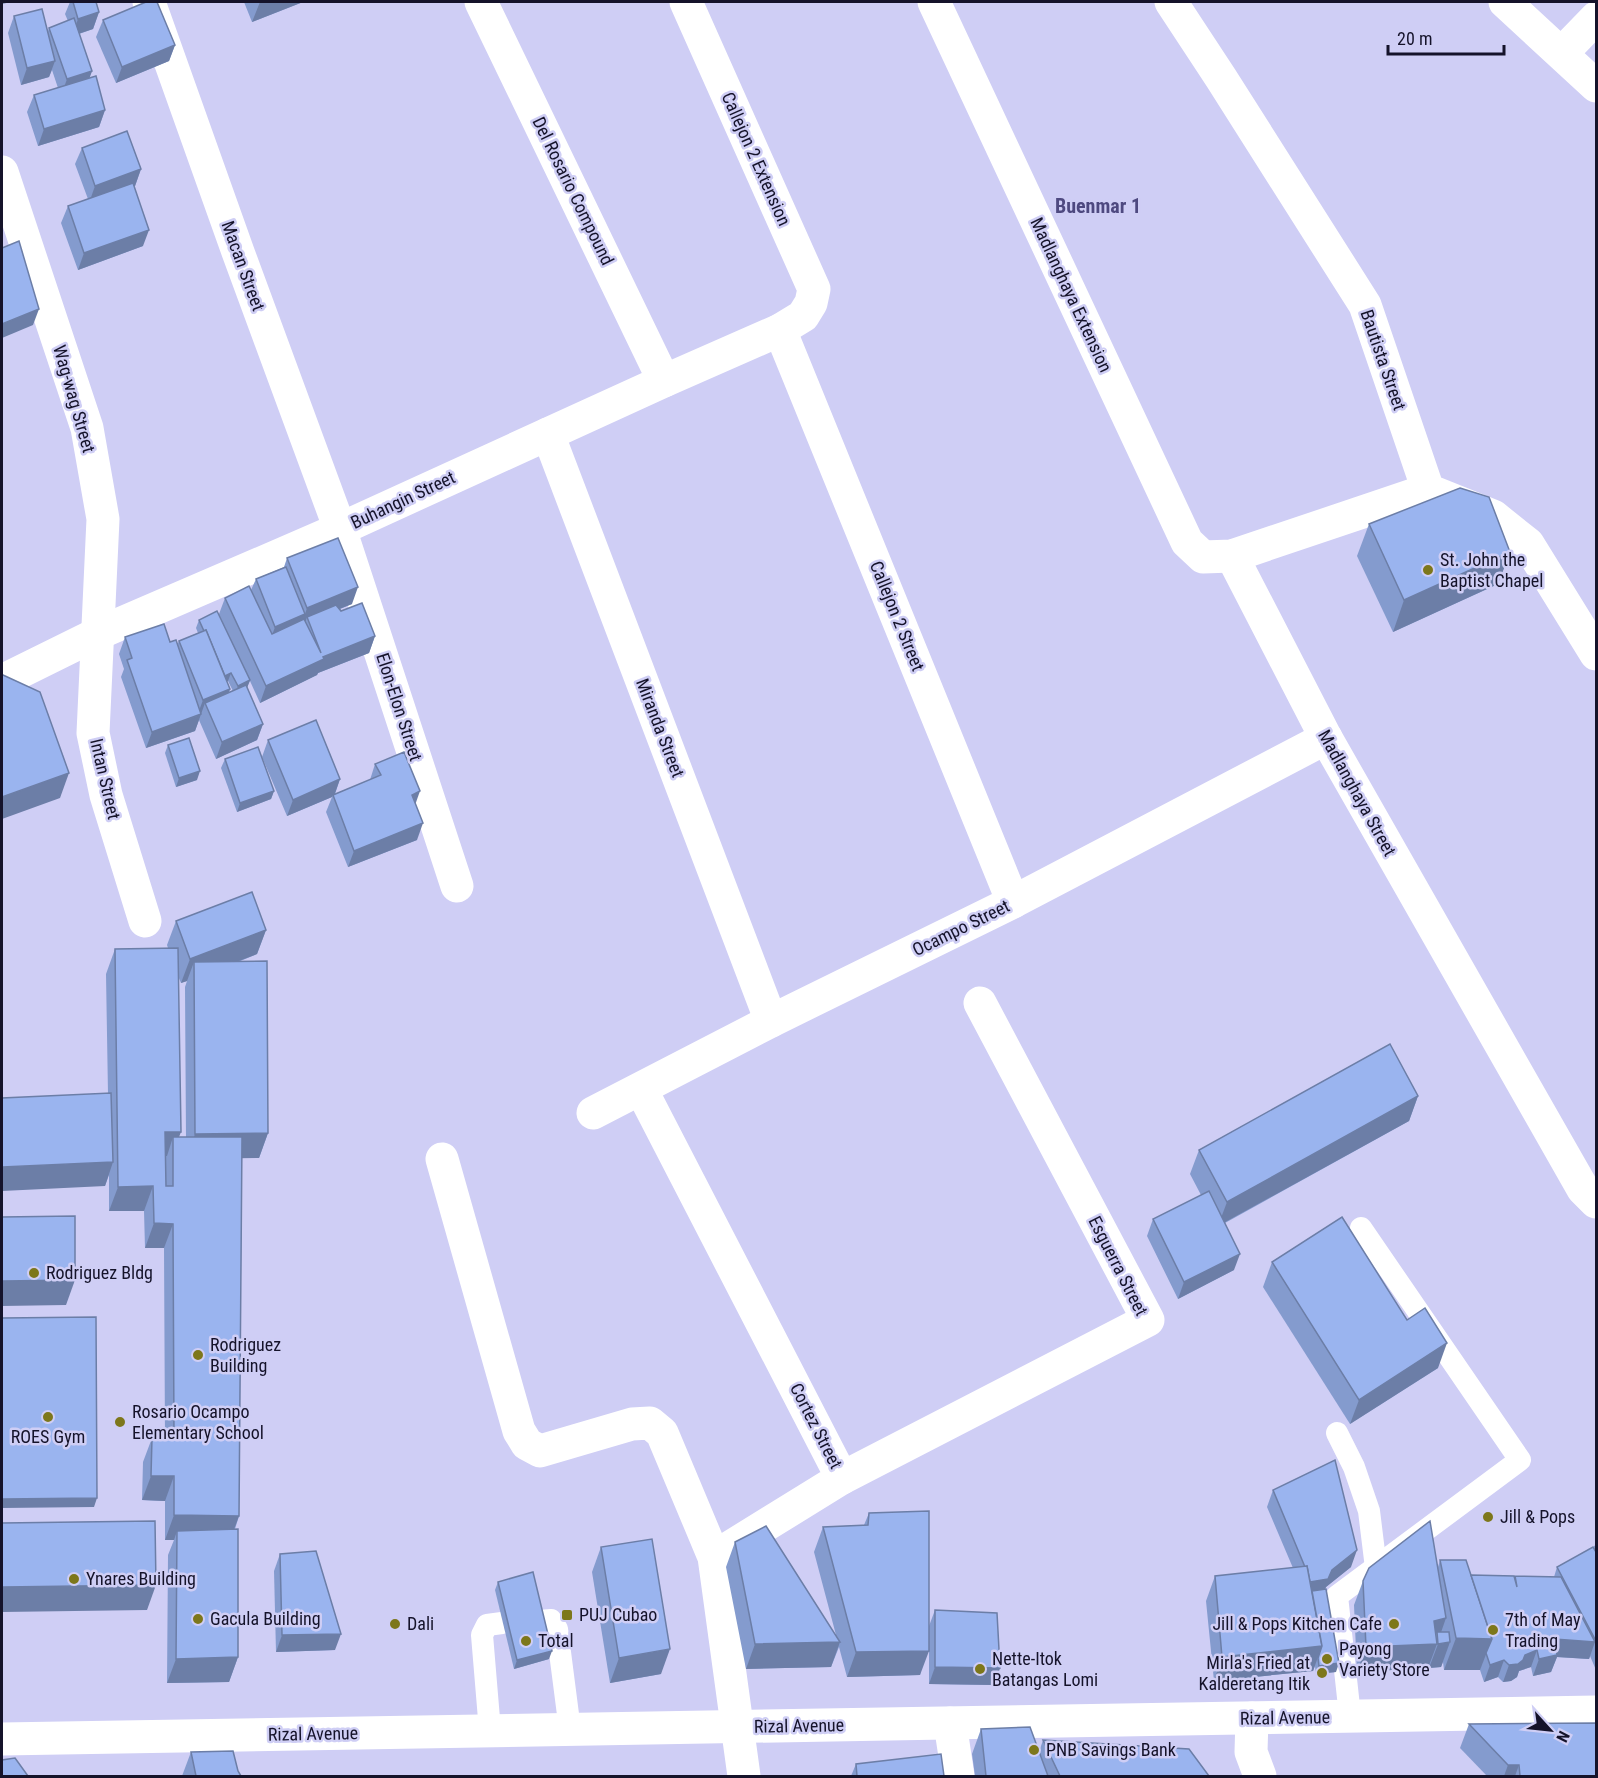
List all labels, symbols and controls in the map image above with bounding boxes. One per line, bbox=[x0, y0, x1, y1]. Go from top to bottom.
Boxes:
scale bar bbox=[1388, 18, 1504, 56]
text: 20 m bbox=[1397, 28, 1432, 49]
street label: Callejon 2 Extension bbox=[718, 89, 795, 229]
street label: Del Rosario Compound bbox=[528, 113, 618, 268]
district label: Buenmar 1 bbox=[1055, 194, 1141, 218]
street label: Madlanghaya Extension bbox=[1026, 214, 1117, 375]
street label: Macan Street bbox=[217, 218, 269, 314]
street label: Bautista Street bbox=[1356, 307, 1411, 413]
street label: Wag-wag Street bbox=[49, 343, 100, 455]
street label: Buhangin Street bbox=[347, 466, 458, 533]
place label: St. John the Baptist Chapel bbox=[1440, 549, 1543, 591]
street label: Callejon 2 Street bbox=[866, 558, 929, 674]
marker: St. John the Baptist Chapel bbox=[1421, 563, 1435, 577]
street label: Elon-Elon Street bbox=[372, 650, 427, 764]
street label: Miranda Street bbox=[632, 675, 689, 780]
street label: Madlanghaya Street bbox=[1314, 726, 1401, 860]
street label: Intan Street bbox=[86, 736, 125, 821]
street label: Ocampo Street bbox=[909, 895, 1013, 960]
street label: Esguerra Street bbox=[1084, 1213, 1152, 1319]
place label: Rodriguez Bldg bbox=[46, 1262, 153, 1283]
marker: Rodriguez Bldg bbox=[27, 1266, 41, 1280]
place label: Rodriguez Building bbox=[210, 1334, 281, 1376]
marker: Rodriguez Building bbox=[191, 1348, 205, 1362]
street label: Cortez Street bbox=[786, 1380, 847, 1472]
place label: Rosario Ocampo Elementary School bbox=[132, 1401, 264, 1443]
marker: ROES Gym bbox=[41, 1410, 55, 1424]
marker: Rosario Ocampo Elementary School bbox=[113, 1415, 127, 1429]
place label: ROES Gym bbox=[11, 1426, 85, 1447]
place label: Jill & Pops bbox=[1500, 1506, 1575, 1527]
marker: Jill & Pops bbox=[1481, 1510, 1495, 1524]
place label: Ynares Building bbox=[86, 1568, 196, 1589]
marker: Ynares Building bbox=[67, 1572, 81, 1586]
place label: PUJ Cubao bbox=[579, 1604, 657, 1625]
place label: Gacula Building bbox=[210, 1608, 321, 1629]
marker: PUJ Cubao bbox=[560, 1608, 574, 1622]
place label: 7th of May Trading bbox=[1505, 1609, 1581, 1651]
marker: Gacula Building bbox=[191, 1612, 205, 1626]
place label: Dali bbox=[407, 1613, 434, 1634]
place label: Jill & Pops Kitchen Cafe bbox=[1212, 1613, 1382, 1634]
marker: Dali bbox=[388, 1617, 402, 1631]
marker: Jill & Pops Kitchen Cafe bbox=[1387, 1617, 1401, 1631]
marker: 7th of May Trading bbox=[1486, 1623, 1500, 1637]
place label: Total bbox=[538, 1630, 574, 1651]
marker: Total bbox=[519, 1634, 533, 1648]
place label: Payong Variety Store bbox=[1339, 1638, 1430, 1680]
place label: Nette-Itok Batangas Lomi bbox=[992, 1648, 1098, 1690]
place label: Mirla's Fried at Kalderetang Itik bbox=[1199, 1652, 1310, 1694]
marker: Payong Variety Store bbox=[1320, 1652, 1334, 1666]
marker: Nette-Itok Batangas Lomi bbox=[973, 1662, 987, 1676]
marker: Mirla's Fried at Kalderetang Itik bbox=[1315, 1666, 1329, 1680]
north arrow bbox=[1520, 1700, 1580, 1760]
street label: Rizal Avenue bbox=[1240, 1706, 1330, 1729]
street label: Rizal Avenue bbox=[754, 1714, 844, 1737]
street label: Rizal Avenue bbox=[268, 1722, 358, 1745]
text: N bbox=[1552, 1728, 1574, 1745]
place label: PNB Savings Bank bbox=[1046, 1739, 1176, 1760]
marker: PNB Savings Bank bbox=[1027, 1743, 1041, 1757]

